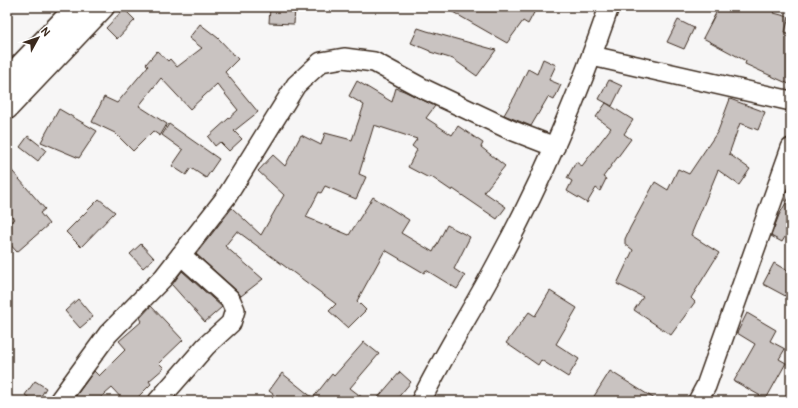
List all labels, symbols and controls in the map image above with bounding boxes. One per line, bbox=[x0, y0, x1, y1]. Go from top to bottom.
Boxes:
north arrow bbox=[18, 18, 58, 58]
text: N bbox=[38, 25, 53, 39]

